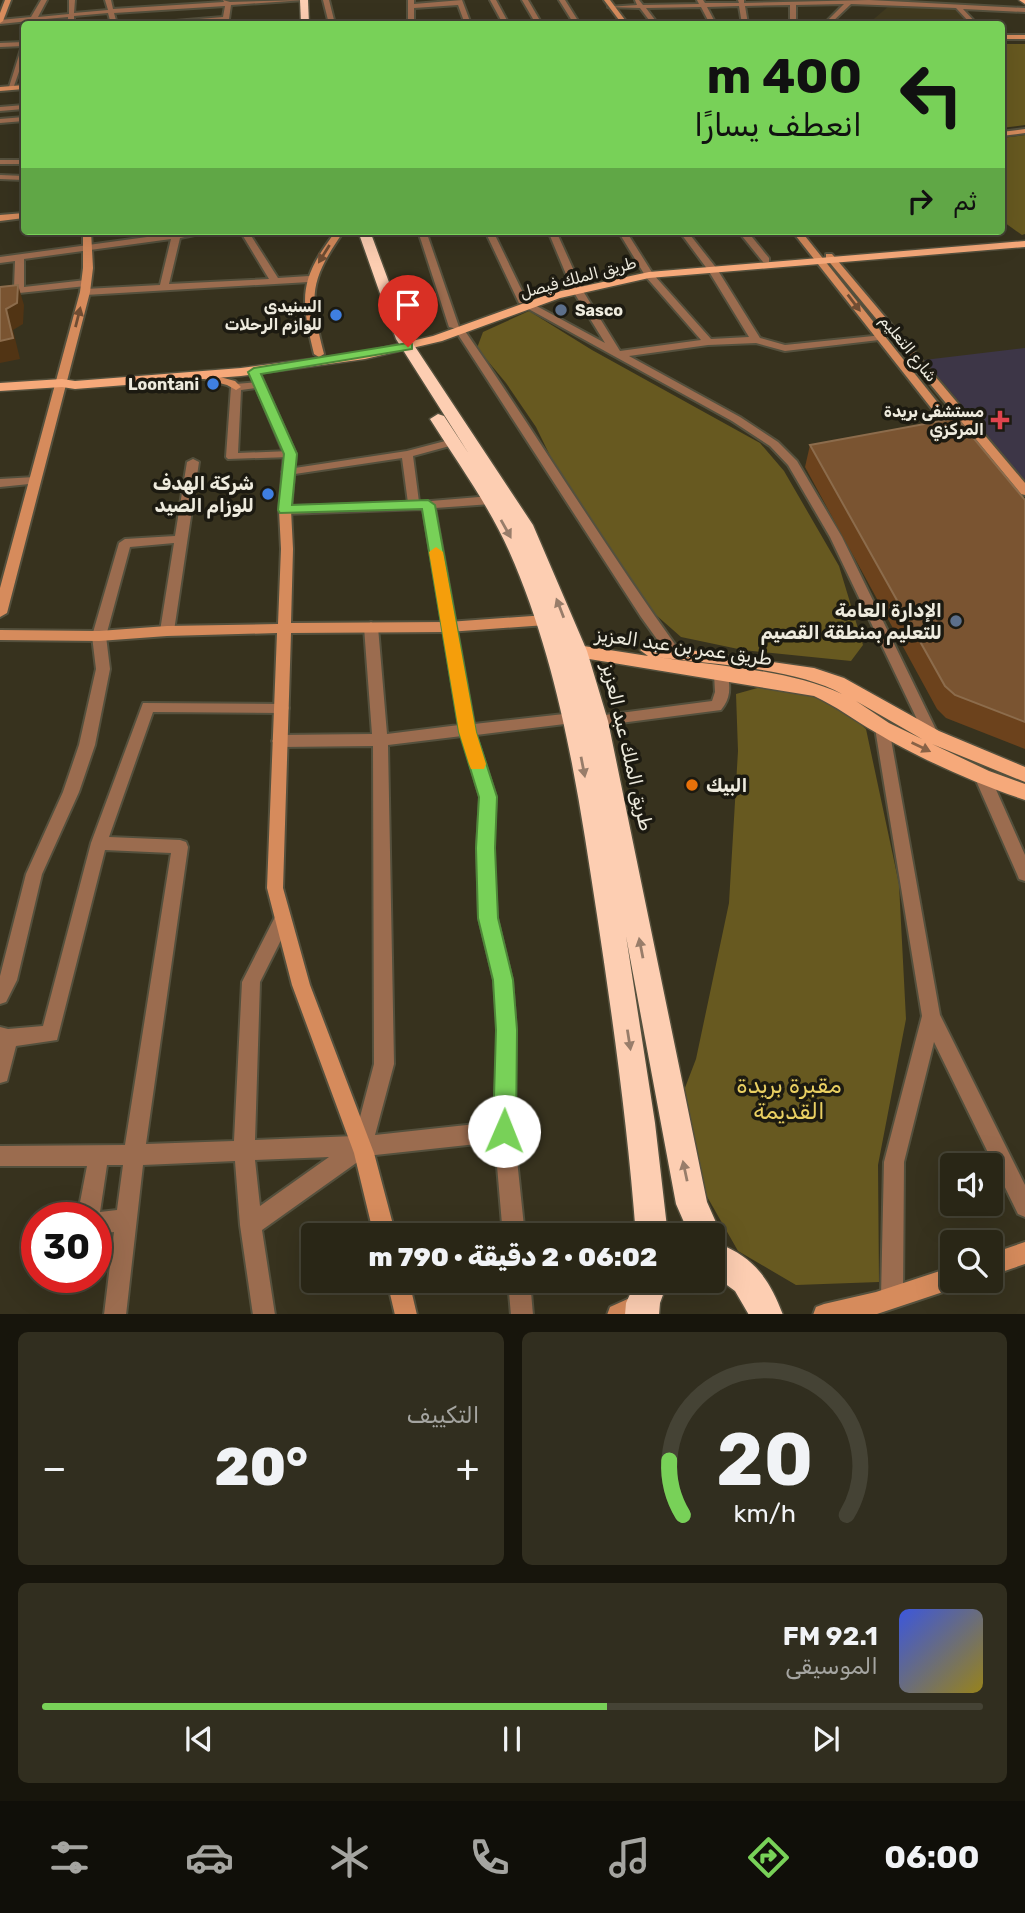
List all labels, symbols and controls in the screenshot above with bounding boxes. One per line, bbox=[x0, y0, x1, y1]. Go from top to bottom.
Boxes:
text: 400 m bbox=[707, 47, 862, 105]
icon: left bbox=[886, 49, 977, 140]
text: انعطف يسارًا bbox=[694, 106, 862, 144]
icon: right bbox=[901, 182, 939, 220]
text: ثم bbox=[953, 186, 977, 217]
one-way arrow bbox=[317, 245, 330, 264]
street label: طريق الملك فيصل bbox=[518, 253, 639, 303]
pin bbox=[378, 275, 438, 347]
icon: arrive bbox=[389, 286, 427, 324]
one-way arrow bbox=[846, 294, 861, 312]
place label: السنيدي للوازم الرحلات bbox=[225, 297, 322, 335]
place label: Sasco bbox=[575, 301, 623, 320]
marker: Sasco bbox=[553, 302, 569, 318]
one-way arrow bbox=[73, 306, 84, 328]
marker: السنيدي للوازم الرحلات bbox=[328, 307, 344, 323]
street label: شارع التعليم bbox=[874, 311, 941, 387]
place label: Loontani bbox=[128, 375, 199, 394]
marker: Loontani bbox=[205, 376, 221, 392]
place label: مستشفى بريدة المركزي bbox=[884, 402, 984, 441]
marker: مستشفى بريدة المركزي bbox=[990, 410, 1010, 430]
place label: شركة الهدف للوزام الصيد bbox=[153, 472, 254, 519]
marker: شركة الهدف للوزام الصيد bbox=[260, 486, 276, 502]
one-way arrow bbox=[500, 519, 512, 538]
one-way arrow bbox=[554, 598, 565, 619]
place label: الإدارة العامة للتعليم بمنطقة القصيم bbox=[760, 599, 942, 645]
marker: الإدارة العامة للتعليم بمنطقة القصيم bbox=[948, 613, 964, 629]
street label: طريق عمر بن عبد العزيز bbox=[593, 623, 774, 670]
street label: طريق الملك عبد العزيز bbox=[597, 660, 658, 833]
one-way arrow bbox=[911, 741, 931, 752]
one-way arrow bbox=[578, 756, 589, 778]
place label: البيك bbox=[706, 774, 747, 797]
marker: البيك bbox=[684, 777, 700, 793]
one-way arrow bbox=[635, 937, 646, 959]
one-way arrow bbox=[624, 1029, 635, 1051]
park label: مقبرة بريدة القديمة bbox=[736, 1071, 842, 1125]
position arrow bbox=[467, 1094, 541, 1168]
map controls bbox=[940, 1153, 1003, 1293]
button: sound bbox=[940, 1153, 1003, 1216]
one-way arrow bbox=[679, 1160, 690, 1182]
speed limit sign: 30 bbox=[21, 1202, 112, 1293]
button: search bbox=[940, 1230, 1003, 1293]
text: 06:02 · 2 دقيقة · 790 m bbox=[369, 1242, 657, 1273]
text: التكييف bbox=[407, 1401, 480, 1429]
text: 20 bbox=[716, 1417, 813, 1503]
text: 20° bbox=[215, 1436, 308, 1498]
text: − bbox=[42, 1445, 67, 1491]
text: + bbox=[456, 1445, 480, 1491]
text: km/h bbox=[733, 1498, 795, 1527]
text: 92.1 FM bbox=[783, 1621, 878, 1652]
text: الموسيقى bbox=[785, 1652, 878, 1680]
icon: previous bbox=[180, 1720, 218, 1758]
icon: pause bbox=[493, 1720, 531, 1758]
icon: next bbox=[807, 1720, 845, 1758]
icon: filters bbox=[45, 1833, 94, 1882]
icon: car bbox=[185, 1833, 234, 1882]
icon: climate bbox=[325, 1833, 374, 1882]
icon: phone bbox=[465, 1833, 514, 1882]
icon: music bbox=[605, 1833, 654, 1882]
icon: directions bbox=[744, 1833, 793, 1882]
text: 06:00 bbox=[884, 1838, 980, 1876]

